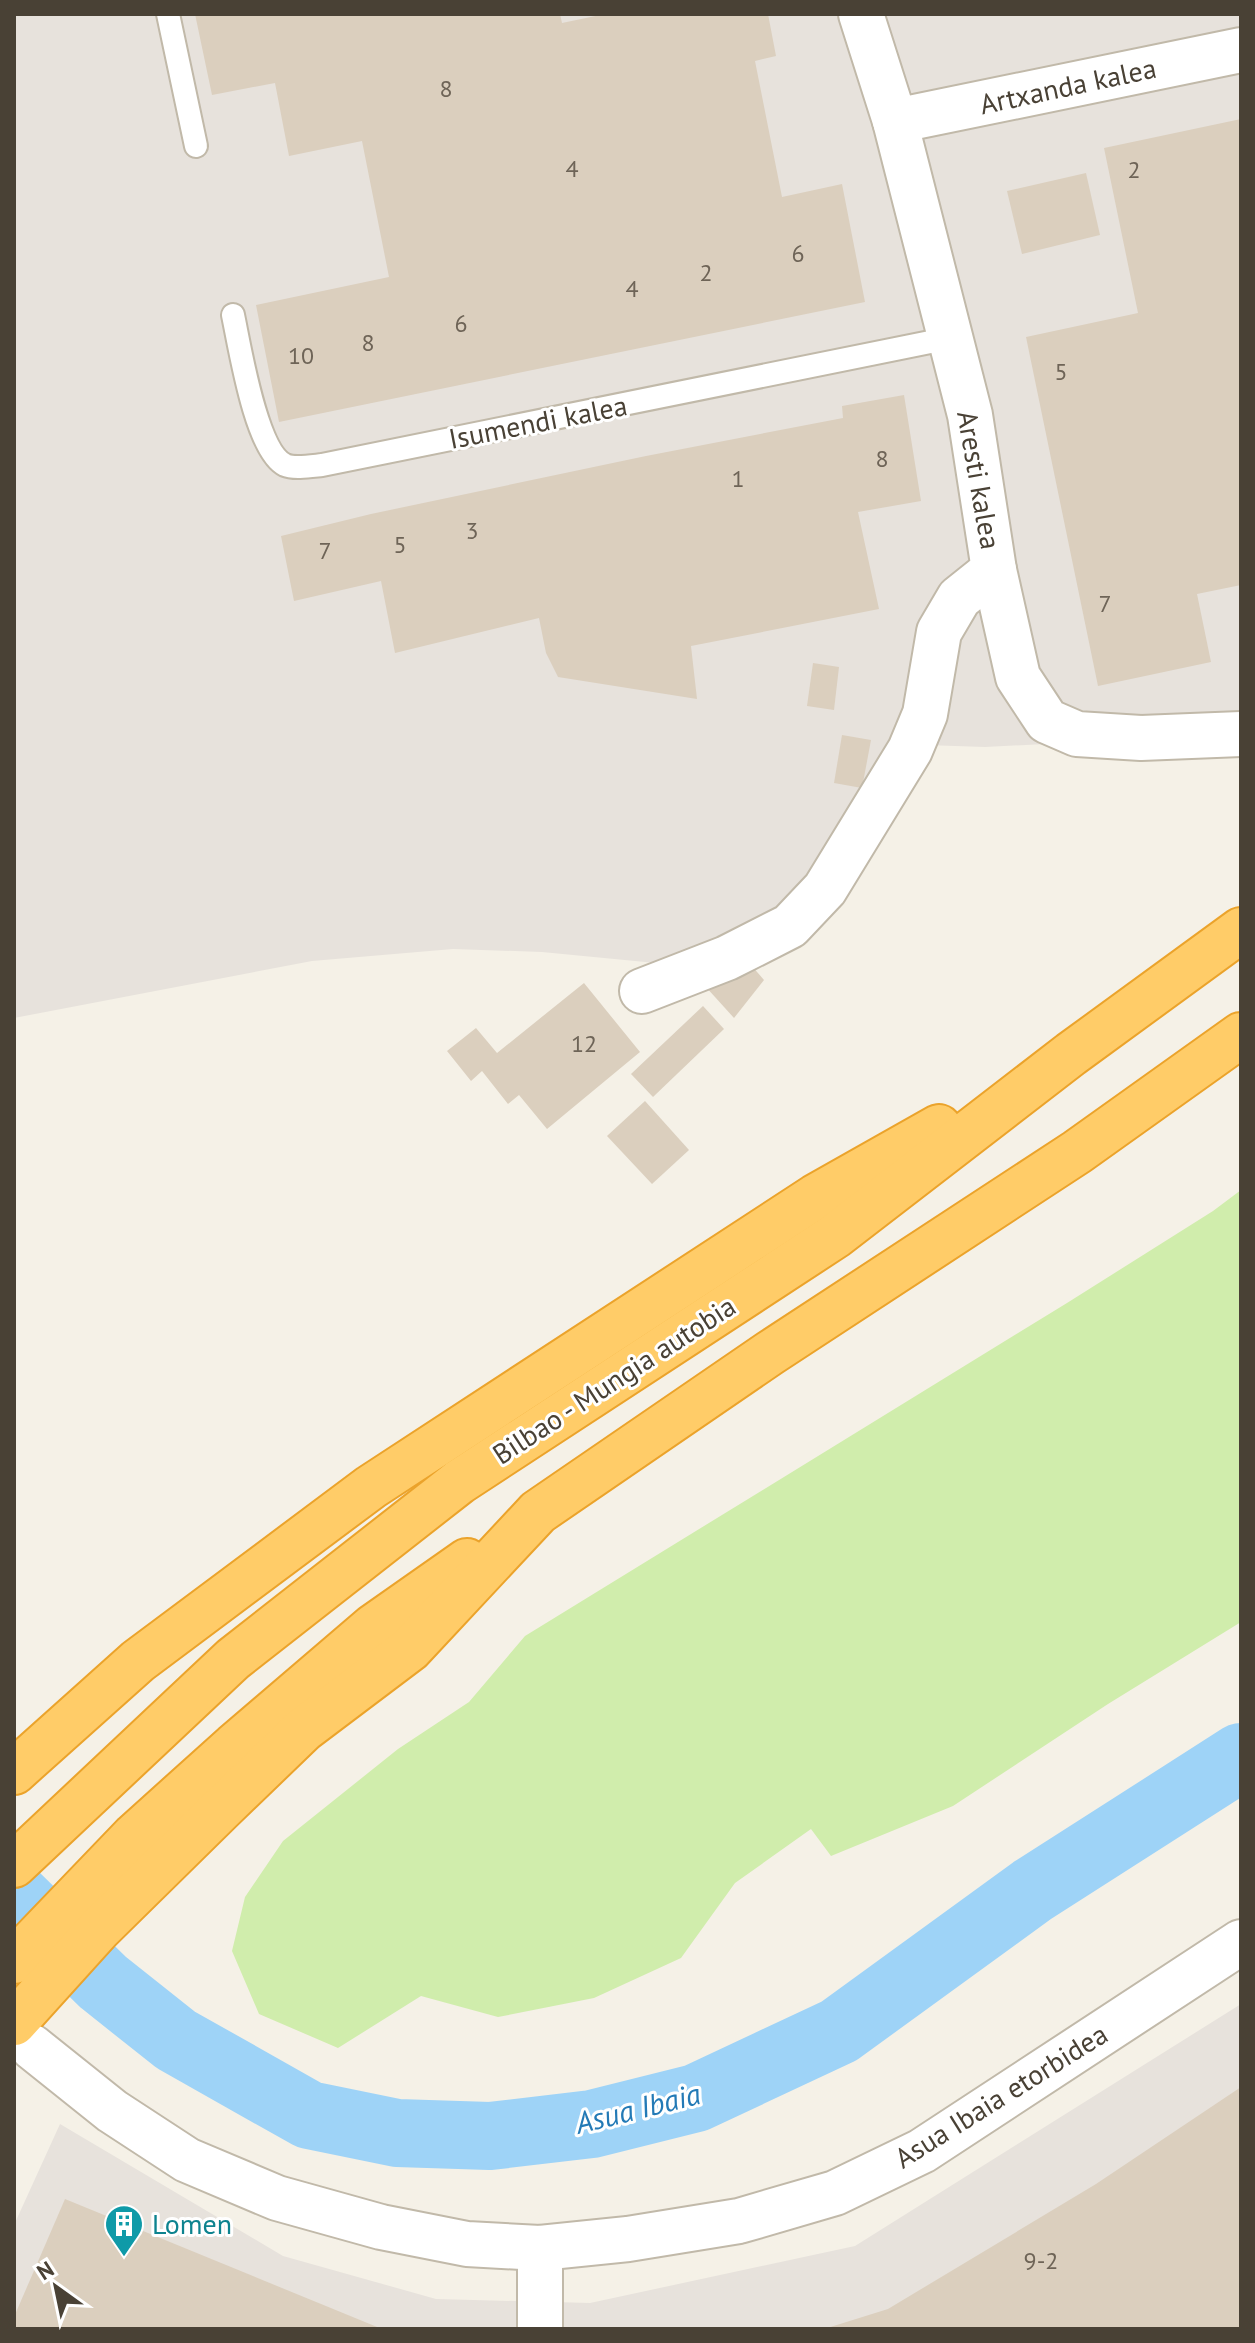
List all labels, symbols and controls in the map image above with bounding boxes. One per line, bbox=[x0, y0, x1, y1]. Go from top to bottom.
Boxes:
street label: Artxanda kalea bbox=[976, 49, 1160, 122]
house number: 8 bbox=[439, 73, 453, 104]
house number: 4 bbox=[565, 153, 579, 184]
house number: 2 bbox=[1127, 154, 1141, 185]
house number: 6 bbox=[791, 238, 805, 269]
house number: 2 bbox=[699, 257, 713, 288]
house number: 4 bbox=[625, 273, 639, 304]
house number: 6 bbox=[454, 308, 468, 339]
house number: 8 bbox=[361, 327, 375, 358]
house number: 10 bbox=[288, 340, 314, 371]
house number: 5 bbox=[1054, 356, 1068, 387]
street label: Isumendi kalea bbox=[446, 386, 630, 457]
street label: Aresti kalea bbox=[949, 408, 1010, 552]
house number: 8 bbox=[875, 443, 889, 474]
house number: 1 bbox=[731, 463, 745, 494]
house number: 3 bbox=[465, 515, 479, 546]
house number: 5 bbox=[393, 529, 407, 560]
house number: 7 bbox=[318, 535, 332, 566]
house number: 7 bbox=[1098, 588, 1112, 619]
house number: 12 bbox=[571, 1028, 597, 1059]
street label: Bilbao - Mungia autobia bbox=[485, 1287, 742, 1472]
street label: Asua Ibaia etorbidea bbox=[887, 2015, 1114, 2176]
water label: Asua Ibaia bbox=[570, 2073, 705, 2142]
building icon: Lomen bbox=[103, 2203, 145, 2258]
place label: Lomen bbox=[152, 2205, 232, 2242]
house number: 9-2 bbox=[1024, 2245, 1058, 2276]
north arrow bbox=[16, 2247, 96, 2327]
text: N bbox=[31, 2255, 59, 2286]

